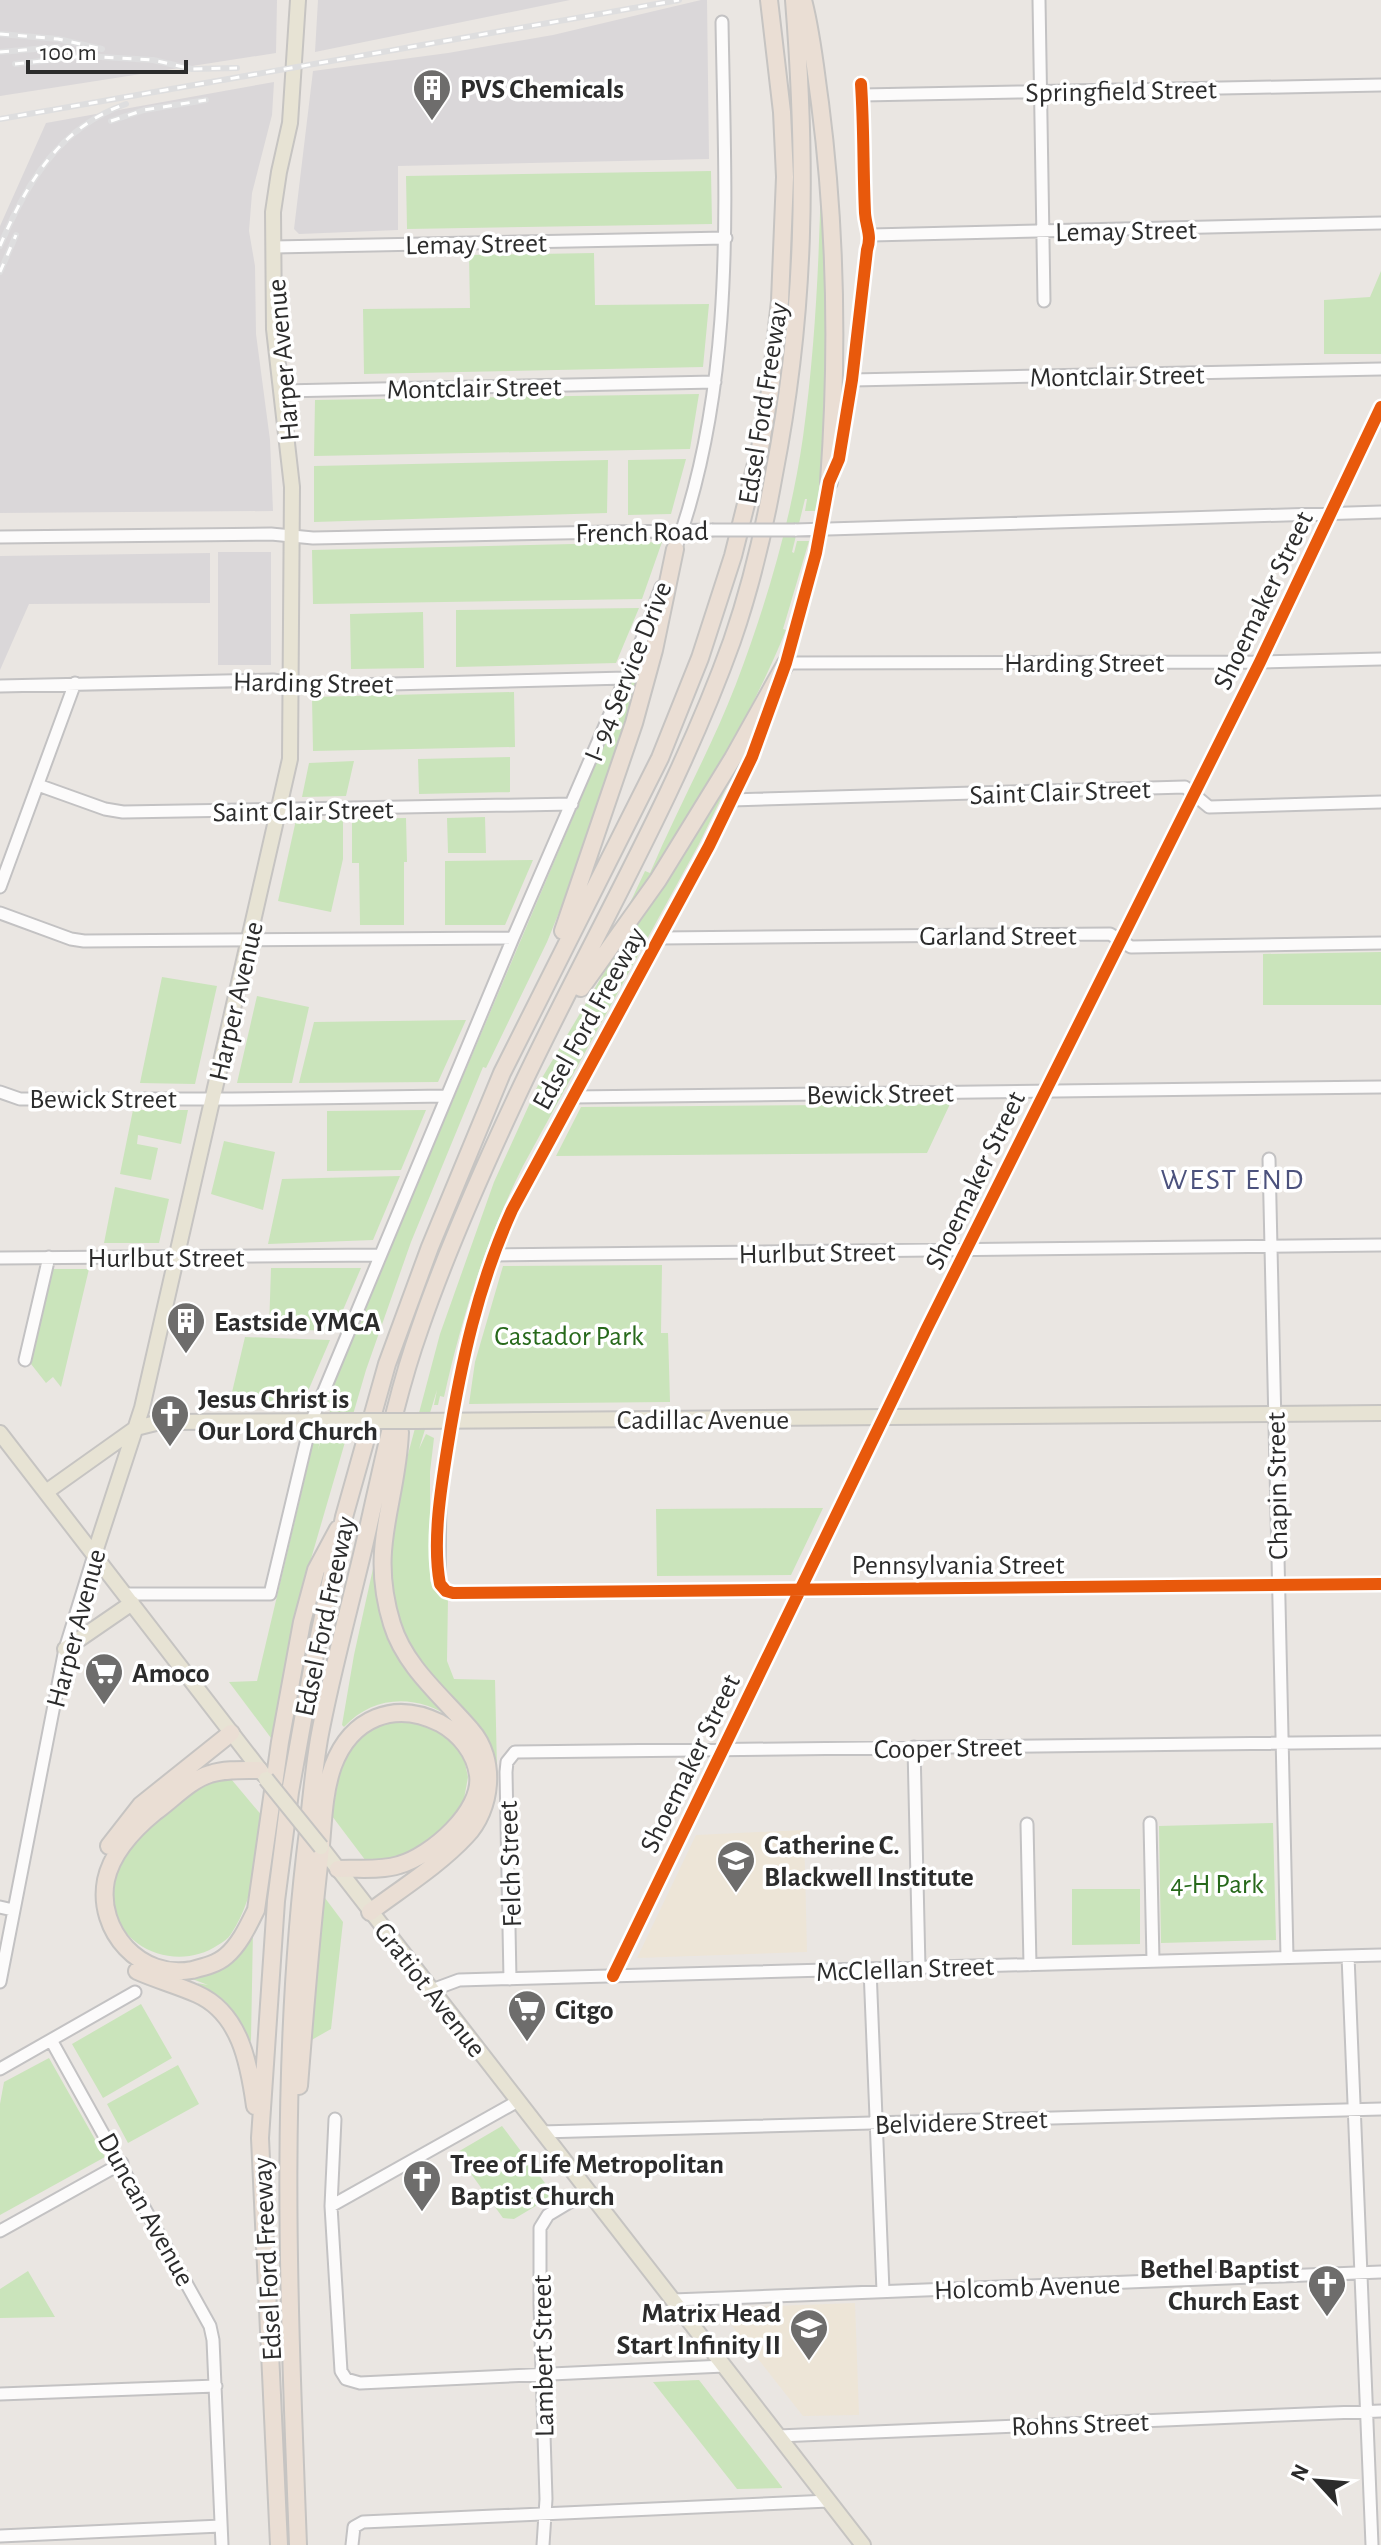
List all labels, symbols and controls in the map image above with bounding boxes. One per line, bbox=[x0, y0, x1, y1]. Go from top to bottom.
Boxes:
scale bar bbox=[28, 24, 186, 74]
text: 100 m bbox=[40, 41, 97, 65]
building icon: PVS Chemicals bbox=[411, 67, 453, 122]
place label: PVS Chemicals bbox=[460, 76, 624, 104]
street label: Springfield Street bbox=[1025, 76, 1217, 108]
street label: Lemay Street bbox=[1055, 217, 1197, 247]
street label: Lemay Street bbox=[405, 230, 547, 260]
street label: Harper Avenue bbox=[263, 278, 305, 442]
street label: Edsel Ford Freeway bbox=[734, 300, 794, 506]
street label: Montclair Street bbox=[1029, 361, 1205, 393]
street label: Montclair Street bbox=[386, 373, 562, 405]
street label: Shoemaker Street bbox=[1209, 507, 1319, 694]
street label: French Road bbox=[575, 518, 709, 548]
street label: I- 94 Service Drive bbox=[580, 578, 678, 766]
street label: Harding Street bbox=[1004, 650, 1164, 678]
street label: Harding Street bbox=[233, 669, 393, 699]
street label: Saint Clair Street bbox=[969, 776, 1151, 810]
street label: Saint Clair Street bbox=[212, 796, 394, 828]
street label: Harper Avenue bbox=[205, 919, 269, 1084]
street label: Edsel Ford Freeway bbox=[528, 923, 651, 1115]
street label: Garland Street bbox=[919, 923, 1077, 951]
street label: Bewick Street bbox=[806, 1080, 954, 1110]
street label: Bewick Street bbox=[29, 1086, 177, 1114]
street label: Shoemaker Street bbox=[921, 1087, 1031, 1274]
district label: WEST END bbox=[1161, 1165, 1305, 1195]
street label: Hurlbut Street bbox=[738, 1239, 896, 1269]
street label: Hurlbut Street bbox=[88, 1245, 245, 1273]
building icon: Eastside YMCA bbox=[165, 1300, 207, 1355]
place label: Eastside YMCA bbox=[214, 1309, 381, 1337]
park label: Castador Park bbox=[494, 1323, 644, 1351]
place label: Jesus Christ is Our Lord Church bbox=[198, 1386, 378, 1446]
church icon: Jesus Christ is Our Lord Church bbox=[149, 1393, 191, 1448]
street label: Cadillac Avenue bbox=[617, 1407, 789, 1435]
street label: Chapin Street bbox=[1263, 1412, 1293, 1560]
street label: Edsel Ford Freeway bbox=[291, 1514, 361, 1719]
street label: Harper Avenue bbox=[42, 1546, 112, 1711]
street label: Pennsylvania Street bbox=[852, 1552, 1064, 1580]
supermarket icon: Amoco bbox=[83, 1651, 125, 1706]
place label: Amoco bbox=[132, 1660, 210, 1688]
street label: Shoemaker Street bbox=[636, 1670, 746, 1857]
street label: Cooper Street bbox=[874, 1734, 1022, 1764]
street label: Felch Street bbox=[495, 1800, 527, 1928]
place label: Catherine C. Blackwell Institute bbox=[764, 1832, 974, 1892]
school or university icon: Catherine C. Blackwell Institute bbox=[715, 1839, 757, 1894]
park label: 4-H Park bbox=[1170, 1871, 1264, 1899]
street label: Gratiot Avenue bbox=[368, 1918, 491, 2063]
street label: McClellan Street bbox=[816, 1953, 995, 1987]
supermarket icon: Citgo bbox=[506, 1988, 548, 2043]
place label: Citgo bbox=[555, 1997, 614, 2025]
street label: Belvidere Street bbox=[874, 2106, 1048, 2140]
street label: Duncan Avenue bbox=[92, 2129, 199, 2291]
place label: Tree of Life Metropolitan Baptist Church bbox=[450, 2151, 724, 2211]
street label: Edsel Ford Freeway bbox=[249, 2156, 287, 2361]
church icon: Tree of Life Metropolitan Baptist Church bbox=[401, 2158, 443, 2213]
place label: Bethel Baptist Church East bbox=[1139, 2256, 1300, 2316]
church icon: Bethel Baptist Church East bbox=[1306, 2263, 1348, 2318]
street label: Holcomb Avenue bbox=[933, 2271, 1121, 2305]
street label: Lambert Street bbox=[529, 2274, 559, 2437]
place label: Matrix Head Start Infinity II bbox=[616, 2300, 781, 2360]
school or university icon: Matrix Head Start Infinity II bbox=[788, 2307, 830, 2362]
street label: Rohns Street bbox=[1011, 2409, 1150, 2441]
north arrow bbox=[1277, 2441, 1357, 2521]
text: N bbox=[1287, 2461, 1313, 2484]

